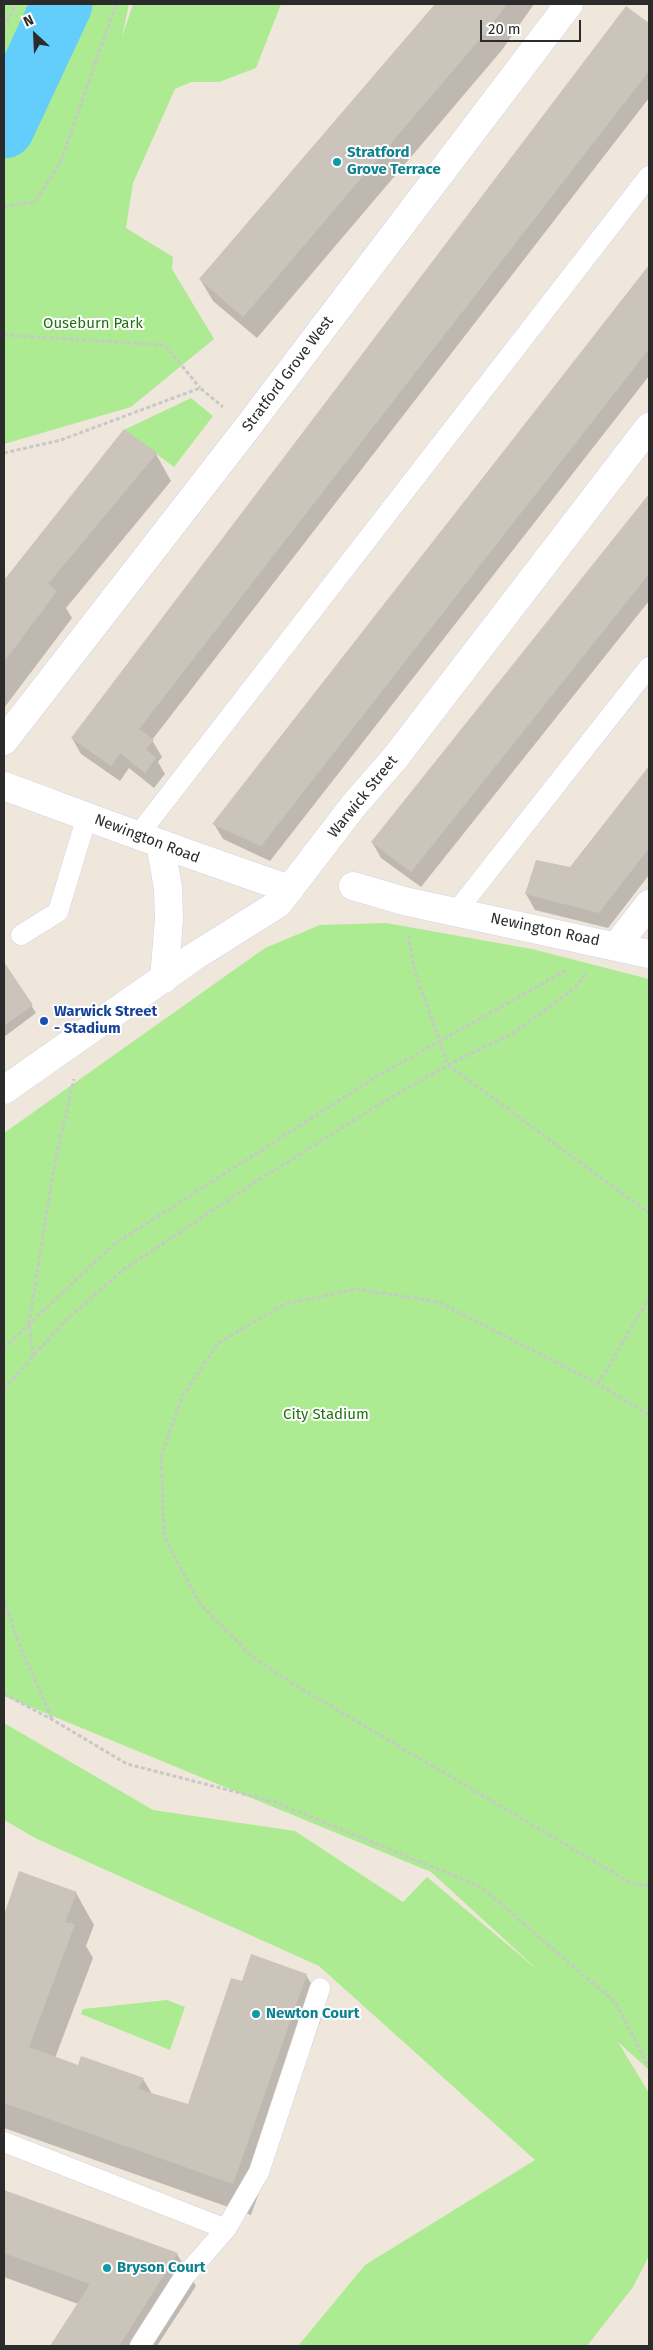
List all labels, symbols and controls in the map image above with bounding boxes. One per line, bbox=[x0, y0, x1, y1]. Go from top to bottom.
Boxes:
north arrow bbox=[10, 10, 60, 60]
scale bar bbox=[483, 10, 584, 42]
text: N bbox=[21, 11, 36, 31]
text: 20 m bbox=[488, 20, 521, 38]
place label: Stratford Grove Terrace bbox=[347, 144, 441, 179]
marker: Stratford Grove Terrace bbox=[331, 156, 343, 168]
street label: Stratford Grove West bbox=[239, 313, 337, 435]
park label: Ouseburn Park bbox=[43, 315, 143, 333]
street label: Warwick Street bbox=[324, 752, 402, 842]
street label: Newington Road bbox=[92, 811, 202, 867]
street label: Newington Road bbox=[489, 910, 601, 950]
place label: Warwick Street - Stadium bbox=[54, 1003, 157, 1038]
marker: Warwick Street - Stadium bbox=[38, 1015, 50, 1027]
park label: City Stadium bbox=[283, 1406, 369, 1424]
place label: Newton Court bbox=[266, 2005, 359, 2023]
marker: Newton Court bbox=[250, 2008, 262, 2020]
place label: Bryson Court bbox=[117, 2259, 206, 2277]
marker: Bryson Court bbox=[101, 2262, 113, 2274]

